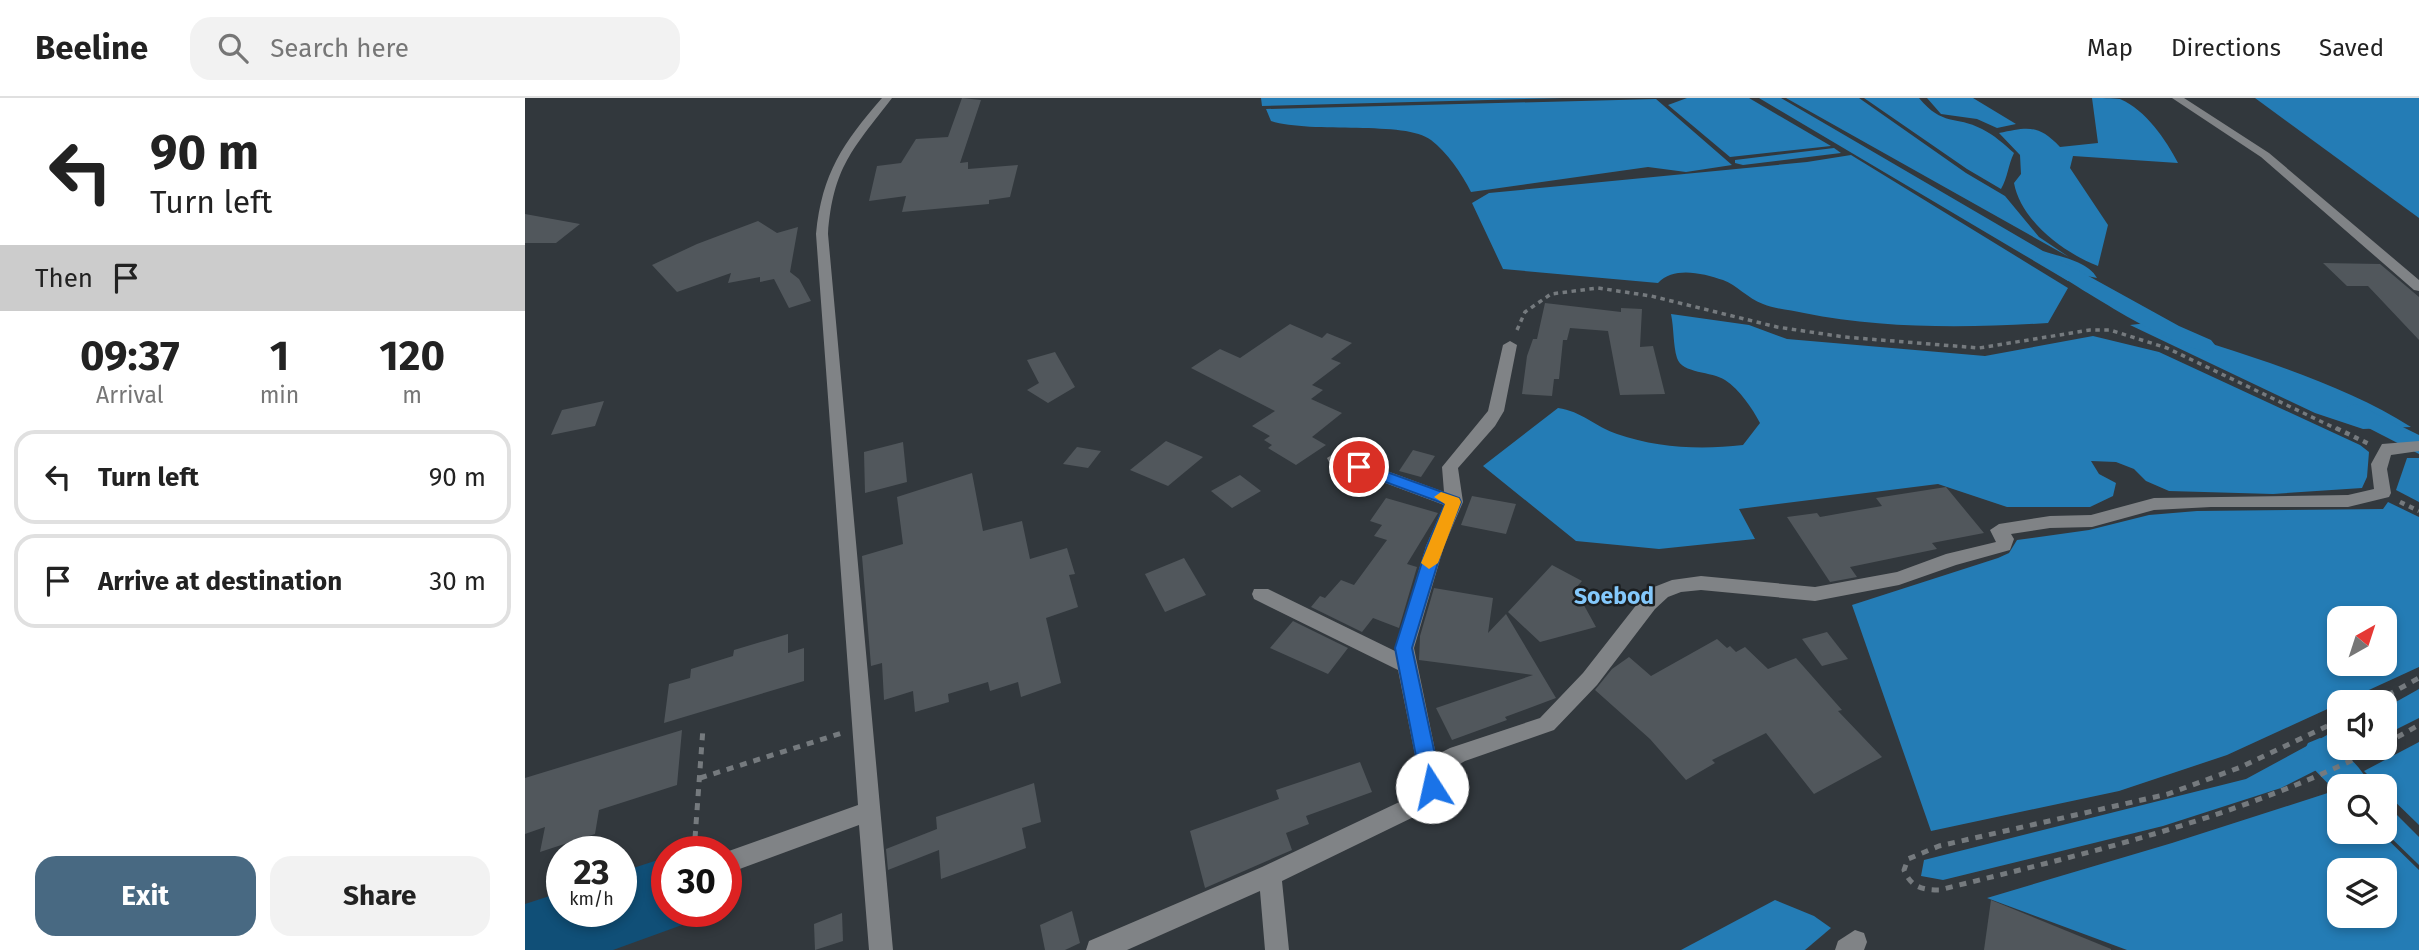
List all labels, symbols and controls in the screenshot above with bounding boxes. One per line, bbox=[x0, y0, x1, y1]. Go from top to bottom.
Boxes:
search box bbox=[190, 17, 680, 80]
text: Beeline bbox=[35, 28, 148, 68]
icon: search bbox=[214, 29, 252, 67]
text: Search here bbox=[270, 33, 409, 64]
text: Map bbox=[2087, 34, 2133, 62]
text: Directions bbox=[2171, 34, 2281, 62]
text: Saved bbox=[2319, 34, 2384, 62]
text: 90 m bbox=[150, 123, 259, 182]
icon: left bbox=[35, 126, 126, 217]
text: Turn left bbox=[150, 183, 272, 221]
icon: arrive bbox=[107, 259, 145, 297]
text: Then bbox=[35, 263, 93, 294]
text: 09:37 bbox=[80, 331, 180, 381]
text: 1 bbox=[270, 331, 289, 381]
text: 120 bbox=[379, 331, 445, 381]
text: Arrival bbox=[96, 381, 164, 409]
text: min bbox=[260, 381, 299, 409]
text: m bbox=[402, 381, 422, 409]
pin bbox=[1329, 437, 1389, 497]
icon: arrive bbox=[1340, 448, 1378, 486]
icon: left bbox=[39, 458, 77, 496]
text: Turn left bbox=[98, 462, 199, 493]
text: 90 m bbox=[429, 462, 486, 493]
icon: arrive bbox=[39, 562, 77, 600]
text: Arrive at destination bbox=[98, 566, 342, 597]
text: 30 m bbox=[429, 566, 486, 597]
district label: Soebod bbox=[1574, 582, 1654, 610]
north arrow bbox=[2327, 606, 2397, 676]
map controls bbox=[2327, 606, 2397, 928]
button: sound bbox=[2327, 690, 2397, 760]
position arrow bbox=[1395, 750, 1469, 824]
button: search bbox=[2327, 774, 2397, 844]
speed limit sign: 30 bbox=[651, 836, 742, 927]
text: 23 bbox=[573, 851, 610, 893]
button: Exit bbox=[35, 856, 256, 936]
button: Share bbox=[270, 856, 490, 936]
button: layers bbox=[2327, 858, 2397, 928]
text: km/h bbox=[569, 888, 614, 910]

